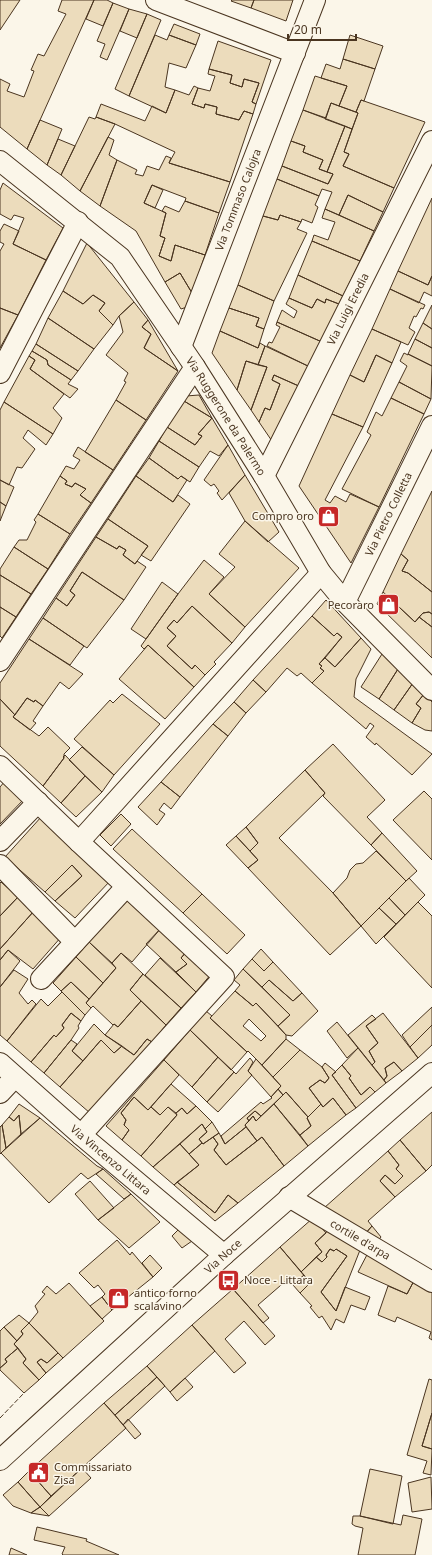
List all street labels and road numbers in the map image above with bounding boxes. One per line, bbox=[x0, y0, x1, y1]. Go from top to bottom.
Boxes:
street label: Via Tommaso Calojra bbox=[211, 146, 264, 253]
street label: Via Luigi Eredia bbox=[323, 270, 372, 347]
street label: Via Ruggerone da Palermo bbox=[183, 354, 270, 479]
street label: Via Pietro Colletta bbox=[361, 469, 415, 558]
street label: Via Vincenzo Littara bbox=[67, 1121, 154, 1198]
street label: cortile d'arpa bbox=[328, 1215, 394, 1263]
street label: Via Noce bbox=[201, 1235, 244, 1276]

